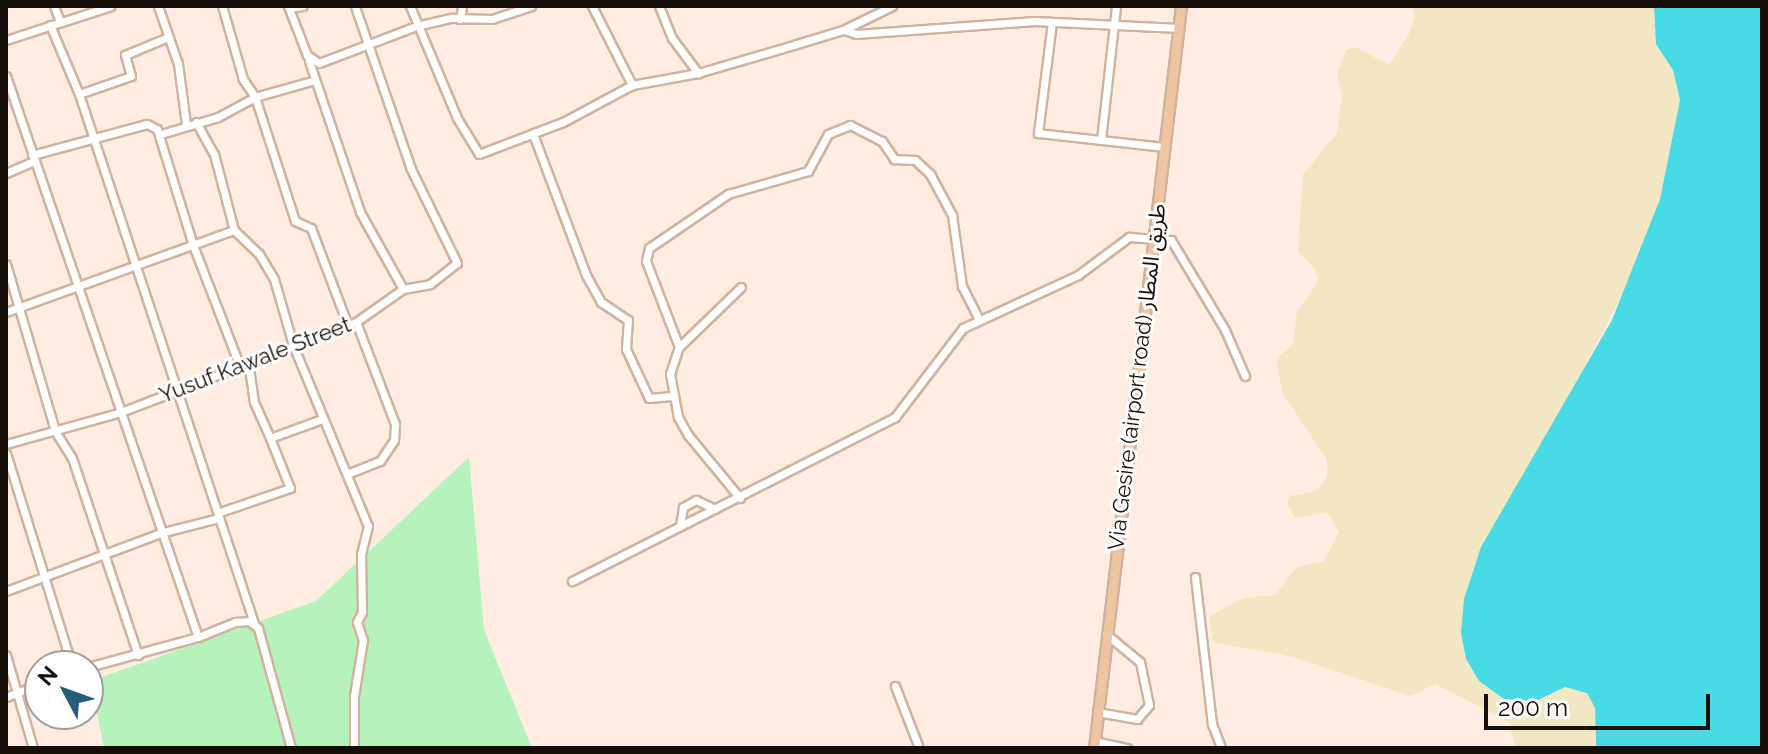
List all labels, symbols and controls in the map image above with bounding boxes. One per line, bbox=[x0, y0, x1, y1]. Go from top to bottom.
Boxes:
street label: Via Gesire (airport road) طريق المطار bbox=[1103, 202, 1171, 552]
street label: Yusuf Kawale Street bbox=[155, 311, 355, 409]
north arrow bbox=[24, 650, 104, 730]
text: N bbox=[32, 661, 63, 690]
scale bar bbox=[1488, 678, 1714, 728]
text: 200 m bbox=[1498, 693, 1568, 722]

